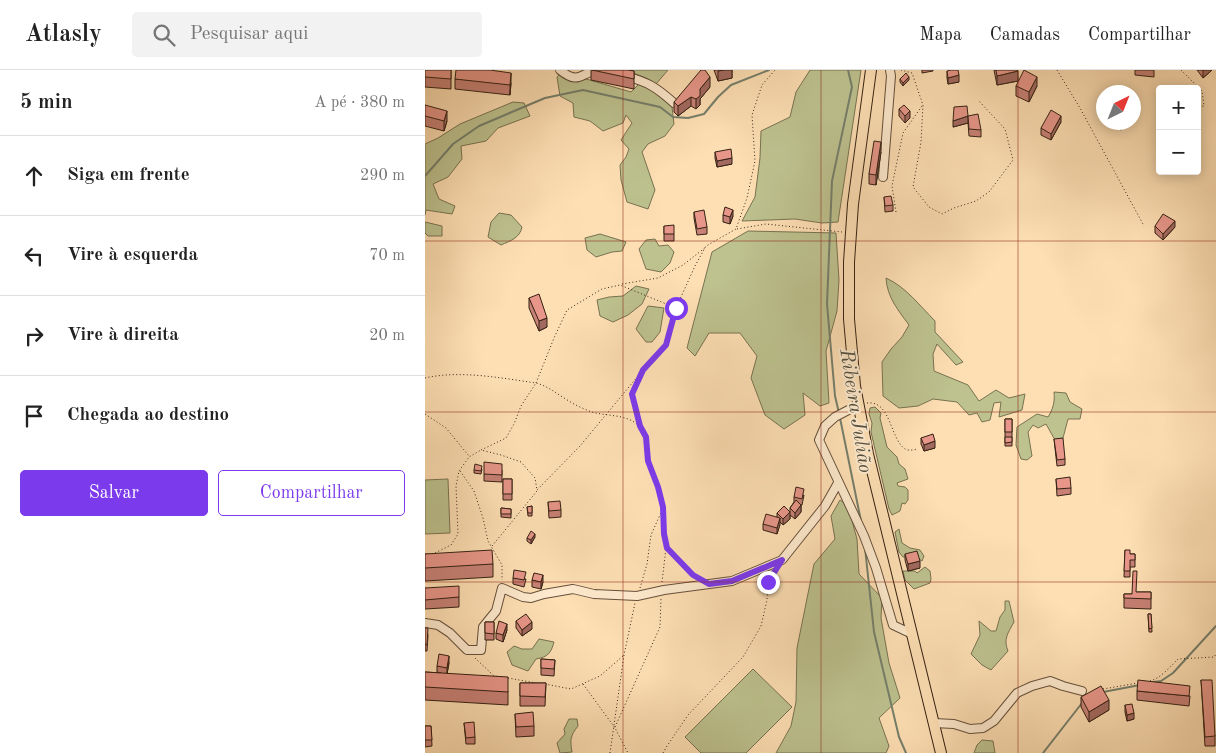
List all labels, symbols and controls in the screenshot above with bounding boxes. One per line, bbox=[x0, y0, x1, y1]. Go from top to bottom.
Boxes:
search box bbox=[132, 12, 482, 57]
icon: search bbox=[150, 21, 178, 49]
text: Atlasly bbox=[25, 23, 102, 47]
text: Pesquisar aqui bbox=[190, 25, 308, 44]
text: Mapa bbox=[920, 26, 962, 44]
text: Camadas bbox=[990, 26, 1060, 44]
text: Compartilhar bbox=[1088, 26, 1191, 44]
north arrow bbox=[1096, 85, 1141, 130]
map controls bbox=[1156, 85, 1201, 175]
button: + bbox=[1156, 85, 1201, 130]
text: 5 min bbox=[20, 92, 73, 113]
text: A pé · 380 m bbox=[314, 95, 405, 111]
button: − bbox=[1156, 130, 1201, 175]
icon: ahead bbox=[20, 162, 48, 190]
text: Siga em frente bbox=[67, 166, 190, 185]
text: 290 m bbox=[360, 168, 405, 184]
icon: left bbox=[20, 242, 48, 270]
text: Vire à esquerda bbox=[67, 246, 198, 265]
text: 70 m bbox=[369, 248, 405, 264]
route start bbox=[665, 297, 688, 320]
icon: right bbox=[20, 322, 48, 350]
text: Vire à direita bbox=[67, 326, 179, 345]
text: 20 m bbox=[369, 328, 405, 344]
water label: Ribeira Julião bbox=[835, 347, 875, 474]
icon: arrive bbox=[20, 402, 48, 430]
text: Chegada ao destino bbox=[67, 406, 229, 425]
button: Salvar bbox=[20, 470, 208, 516]
button: Compartilhar bbox=[218, 470, 405, 516]
route end bbox=[757, 571, 780, 594]

